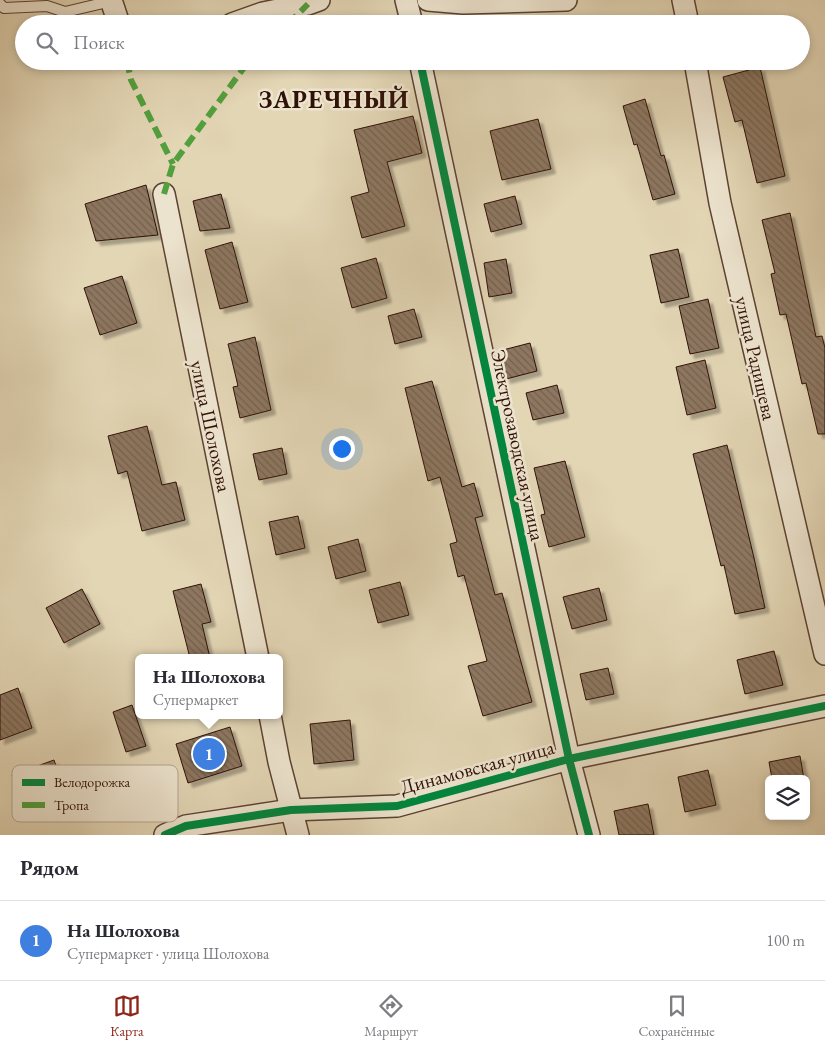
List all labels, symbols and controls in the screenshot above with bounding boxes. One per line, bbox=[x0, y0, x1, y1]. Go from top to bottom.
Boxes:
search box bbox=[15, 15, 810, 70]
icon: search bbox=[33, 29, 61, 57]
text: Поиск bbox=[73, 30, 125, 55]
district label: ЗАРЕЧНЫЙ bbox=[259, 83, 409, 115]
street label: улица Радищева bbox=[729, 293, 783, 423]
street label: Электрозаводская улица bbox=[485, 347, 551, 543]
street label: улица Шолохова bbox=[184, 358, 238, 494]
your location bbox=[329, 436, 355, 462]
popup bbox=[135, 654, 283, 719]
text: На Шолохова bbox=[153, 664, 265, 689]
text: Супермаркет bbox=[153, 689, 238, 710]
street label: Динамовская улица bbox=[397, 734, 557, 800]
pin: 1 bbox=[193, 735, 225, 773]
legend bbox=[12, 765, 178, 822]
text: Велодорожка bbox=[54, 773, 130, 791]
map controls bbox=[765, 775, 810, 820]
button: layers bbox=[765, 775, 810, 820]
text: Тропа bbox=[54, 796, 89, 814]
text: Рядом bbox=[20, 854, 79, 881]
text: На Шолохова bbox=[67, 918, 180, 943]
text: 1 bbox=[32, 930, 40, 951]
text: 100 m bbox=[766, 930, 805, 951]
text: Супермаркет · улица Шолохова bbox=[67, 943, 269, 964]
tab: Карта bbox=[110, 992, 144, 1040]
tab: Маршрут bbox=[364, 992, 418, 1040]
tab: Сохранённые bbox=[638, 992, 715, 1040]

